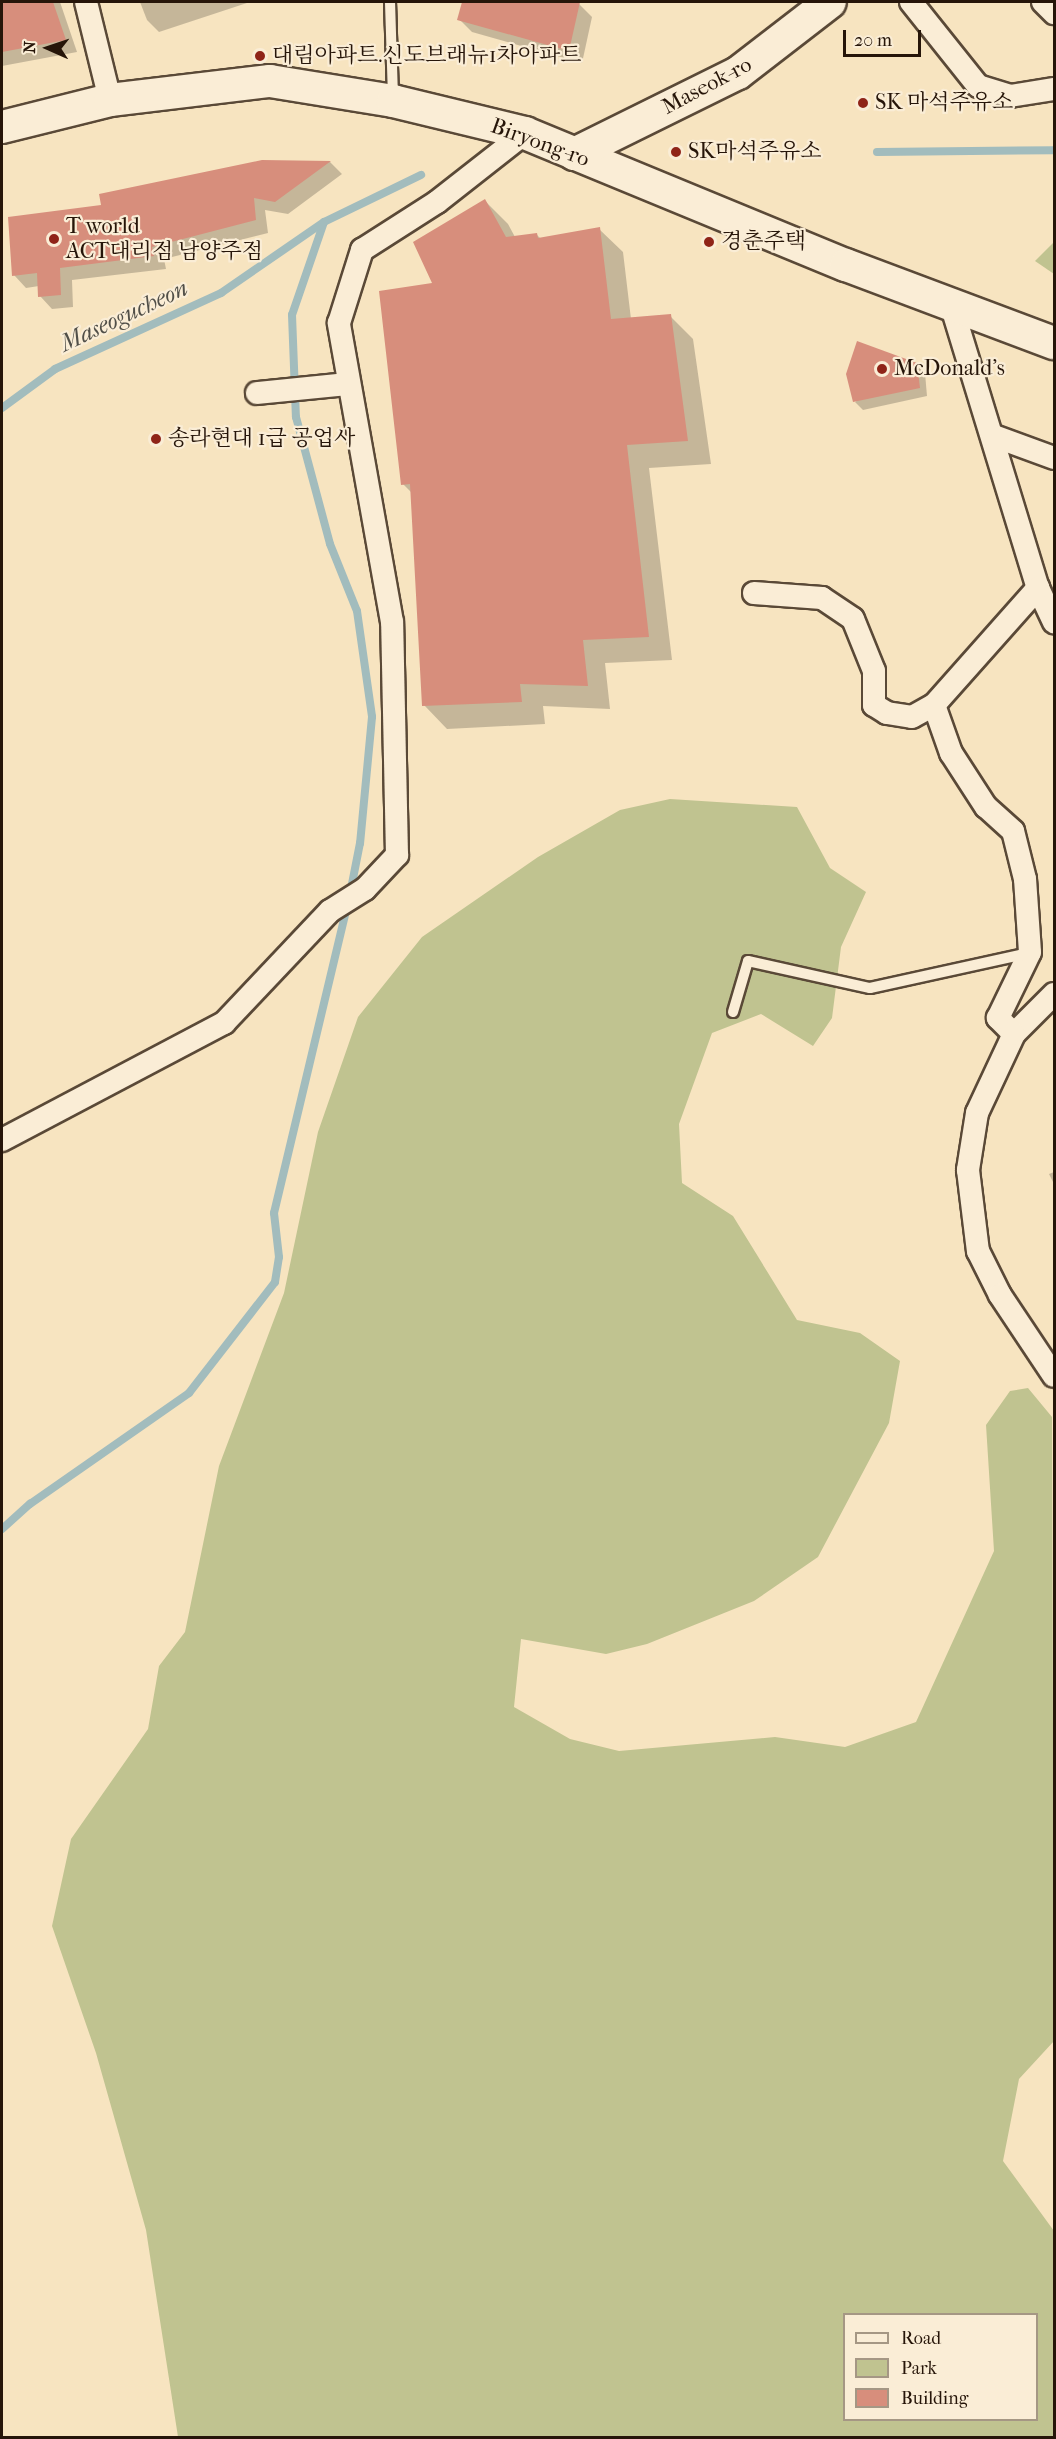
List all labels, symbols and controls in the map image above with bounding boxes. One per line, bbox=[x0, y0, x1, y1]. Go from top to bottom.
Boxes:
north arrow bbox=[18, 18, 78, 78]
scale bar bbox=[846, 18, 924, 56]
text: 20 m bbox=[854, 30, 892, 51]
text: N bbox=[20, 40, 39, 54]
place label: 대림아파트.신도브래뉴1차아파트 bbox=[272, 43, 582, 69]
marker: 대림아파트.신도브래뉴1차아파트 bbox=[253, 49, 267, 63]
street label: Maseok-ro bbox=[658, 51, 756, 121]
place label: SK 마석주유소 bbox=[875, 90, 1013, 116]
marker: SK 마석주유소 bbox=[856, 96, 870, 110]
street label: Biryong-ro bbox=[487, 113, 593, 173]
place label: SK마석주유소 bbox=[688, 139, 822, 165]
marker: SK마석주유소 bbox=[669, 145, 683, 159]
place label: T world ACT대리점 남양주점 bbox=[66, 213, 263, 264]
place label: 경춘주택 bbox=[721, 229, 806, 255]
marker: T world ACT대리점 남양주점 bbox=[47, 232, 61, 246]
marker: 경춘주택 bbox=[702, 235, 716, 249]
water label: Maseogucheon bbox=[55, 274, 193, 358]
place label: McDonald's bbox=[894, 356, 1005, 382]
marker: McDonald's bbox=[875, 362, 889, 376]
place label: 송라현대 1급 공업사 bbox=[168, 426, 355, 452]
marker: 송라현대 1급 공업사 bbox=[149, 432, 163, 446]
legend bbox=[843, 2313, 1038, 2421]
text: Road bbox=[901, 2328, 941, 2349]
text: Park bbox=[901, 2358, 937, 2379]
text: Building bbox=[901, 2388, 968, 2409]

